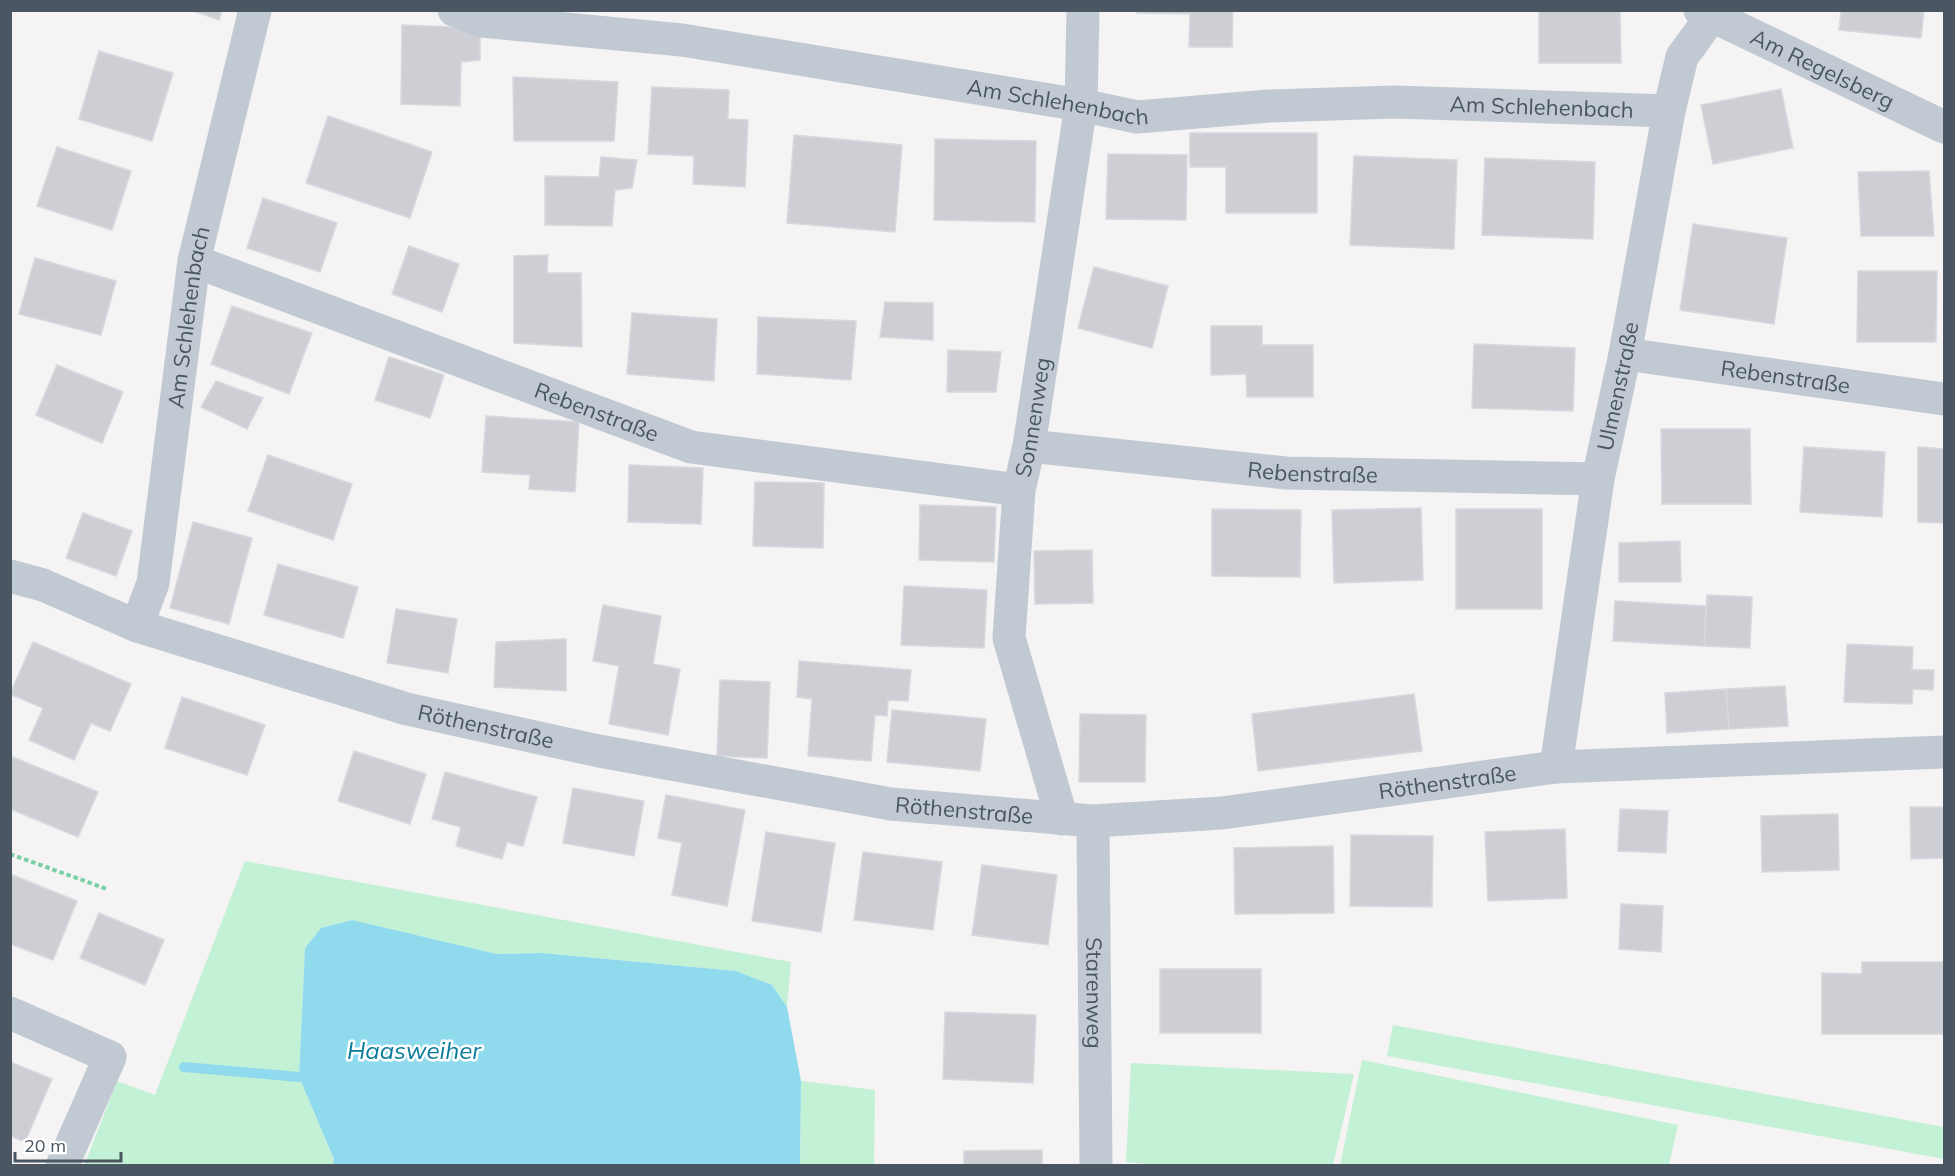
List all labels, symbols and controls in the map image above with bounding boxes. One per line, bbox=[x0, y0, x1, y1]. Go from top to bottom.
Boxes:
street label: Am Regelsberg bbox=[1746, 22, 1899, 115]
street label: Am Schlehenbach bbox=[965, 73, 1150, 131]
street label: Am Schlehenbach bbox=[1449, 90, 1634, 124]
street label: Am Schlehenbach bbox=[161, 223, 216, 410]
street label: Ulmenstraße bbox=[1591, 319, 1645, 453]
street label: Rebenstraße bbox=[1719, 354, 1852, 400]
street label: Sonnenweg bbox=[1008, 355, 1056, 480]
street label: Rebenstraße bbox=[531, 376, 663, 448]
street label: Rebenstraße bbox=[1246, 455, 1378, 489]
street label: Röthenstraße bbox=[415, 698, 557, 755]
street label: Röthenstraße bbox=[1377, 759, 1518, 805]
street label: Röthenstraße bbox=[894, 790, 1034, 830]
street label: Starenweg bbox=[1080, 937, 1109, 1049]
water label: Haasweiher bbox=[347, 1035, 482, 1065]
scale bar bbox=[15, 1125, 122, 1163]
text: 20 m bbox=[24, 1134, 66, 1157]

